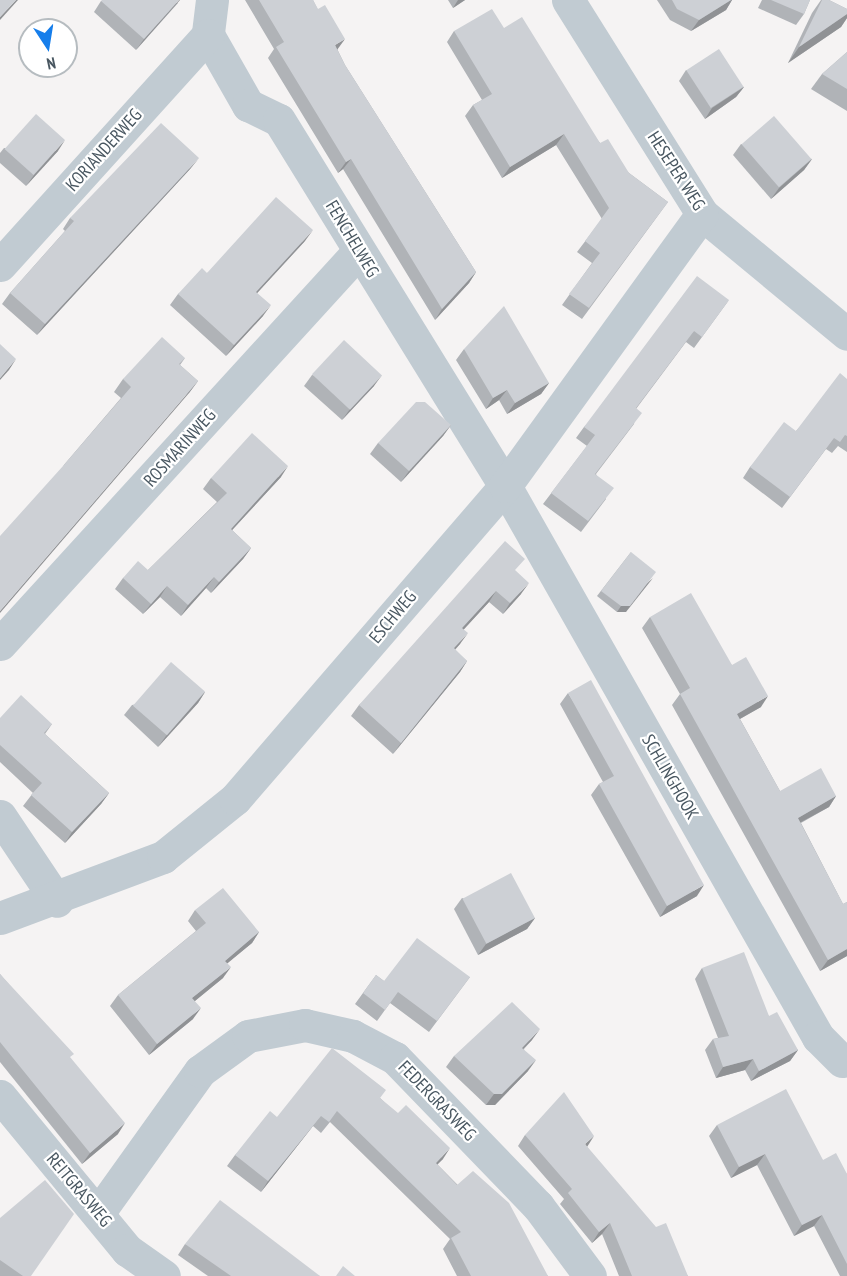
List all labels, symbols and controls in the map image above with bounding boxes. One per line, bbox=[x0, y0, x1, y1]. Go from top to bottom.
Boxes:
north arrow bbox=[18, 18, 78, 78]
text: N bbox=[45, 53, 58, 74]
street label: KORIANDERWEG bbox=[61, 104, 147, 196]
street label: HESEPER WEG bbox=[642, 127, 710, 215]
street label: FENCHELWEG bbox=[321, 197, 383, 281]
street label: ROSMARINWEG bbox=[140, 405, 220, 491]
street label: ESCHWEG bbox=[365, 586, 421, 648]
street label: SCHLINGHOOK bbox=[637, 731, 703, 823]
street label: FEDERGRASWEG bbox=[394, 1057, 480, 1145]
street label: REITGRASWEG bbox=[42, 1149, 116, 1231]

